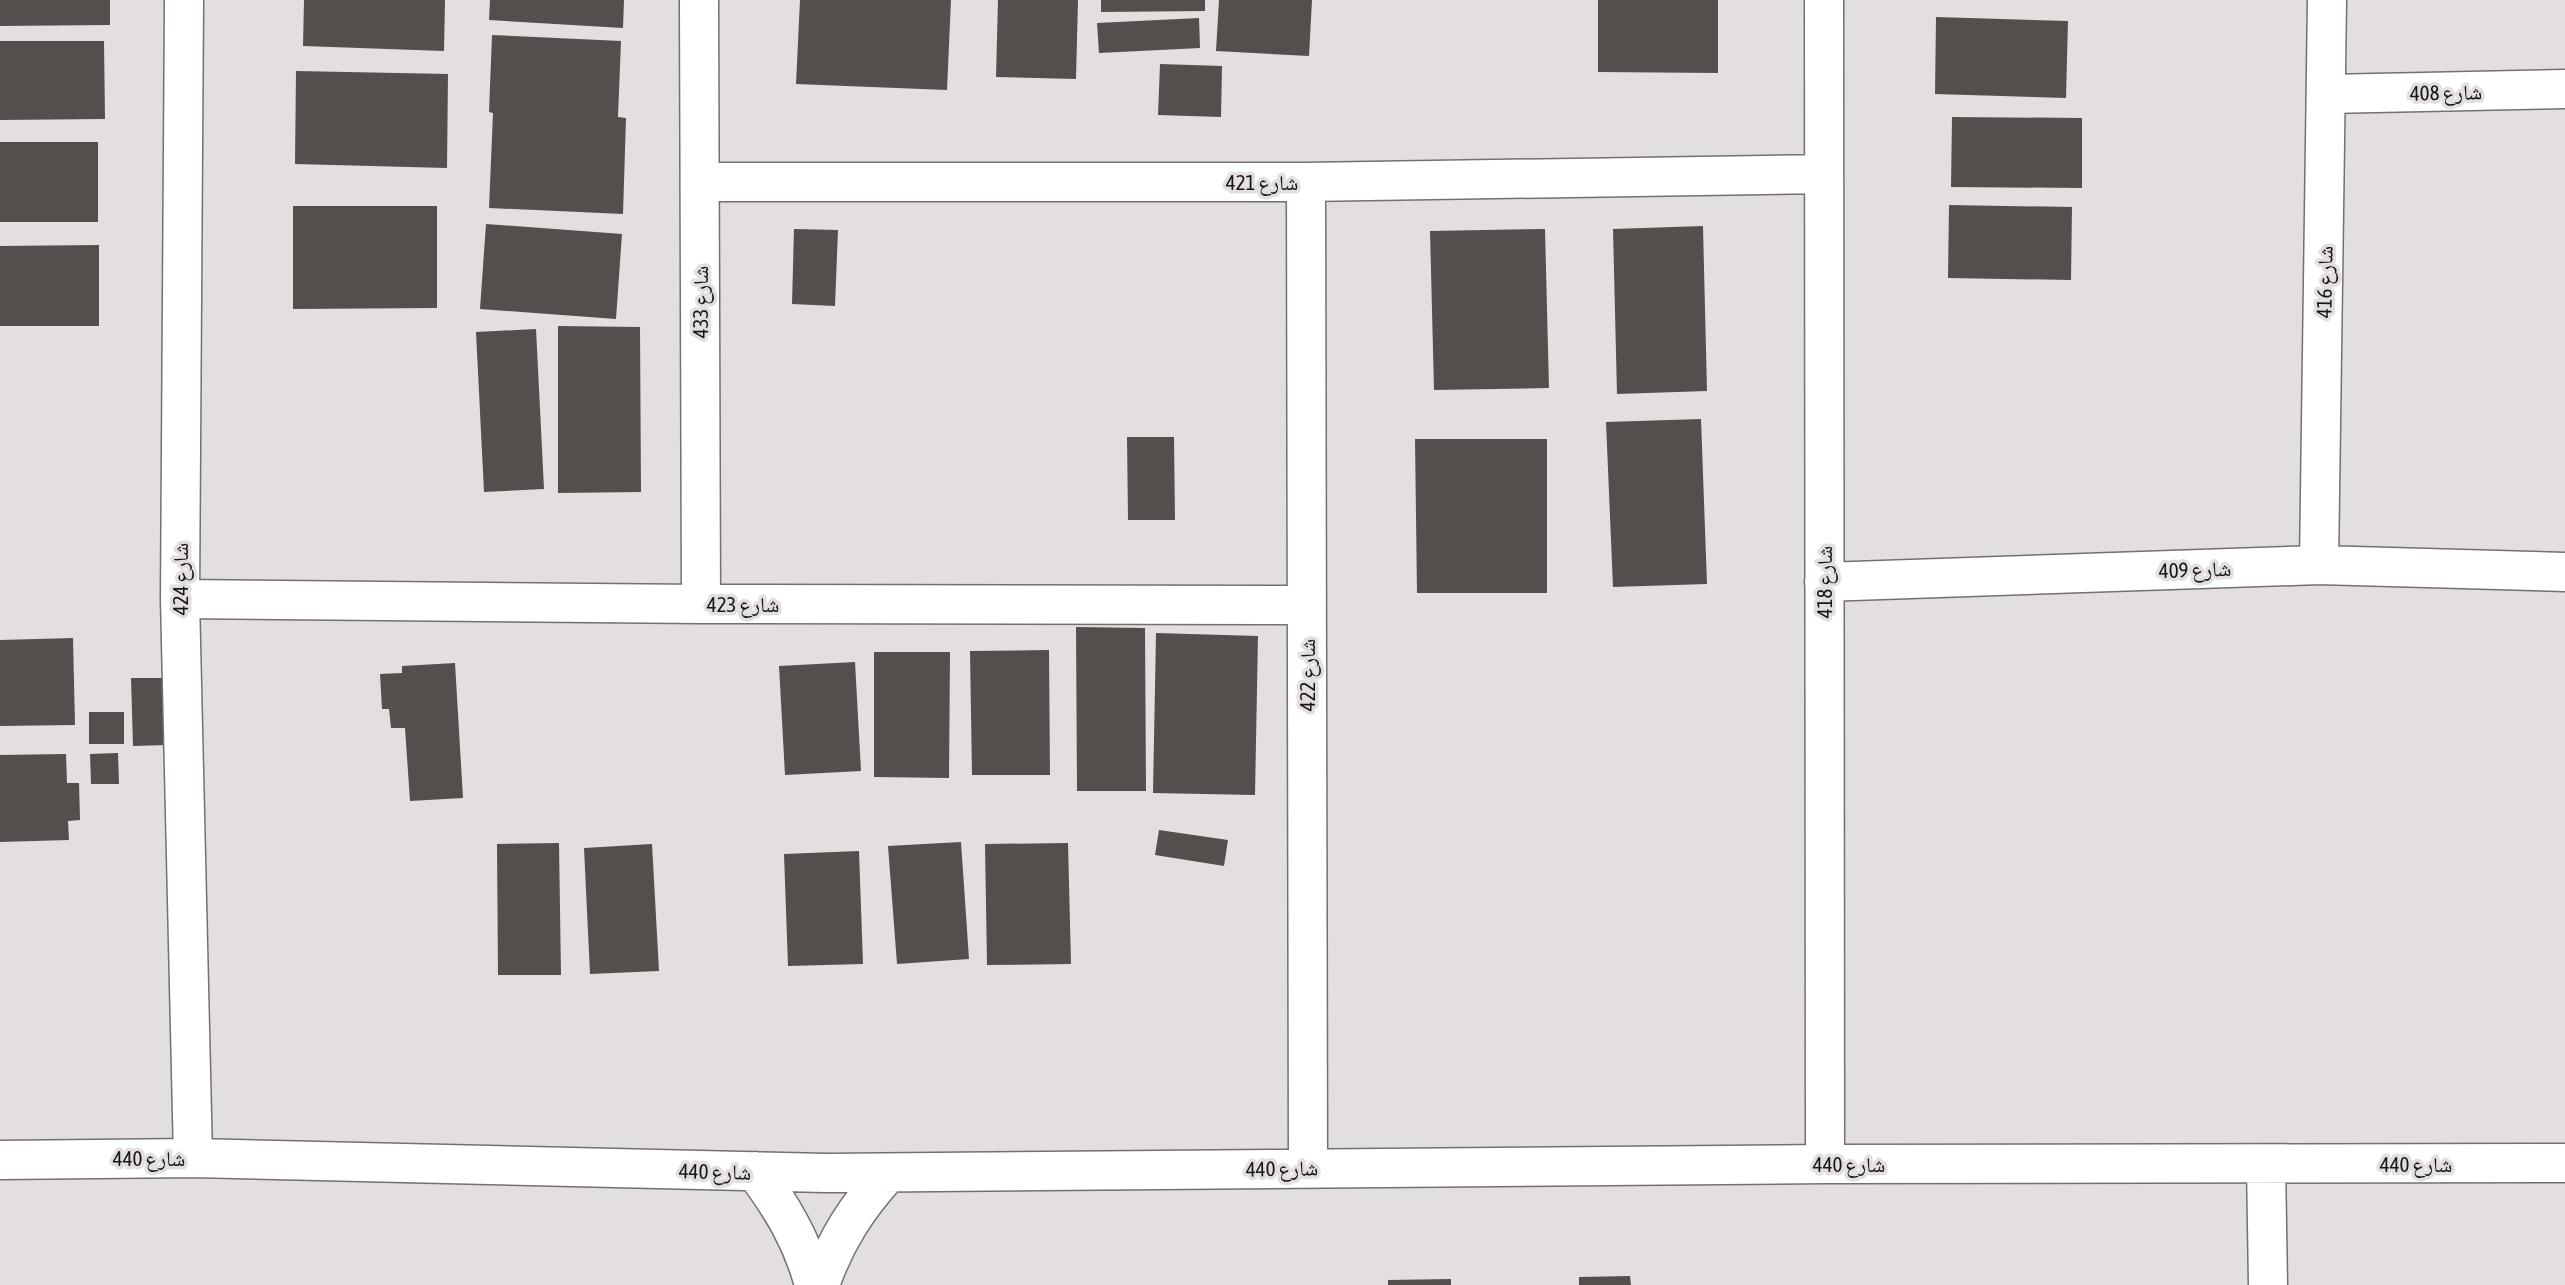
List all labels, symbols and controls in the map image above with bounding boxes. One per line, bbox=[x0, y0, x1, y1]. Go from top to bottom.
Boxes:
street label: شارع 408 bbox=[2410, 79, 2482, 107]
street label: شارع 421 bbox=[1226, 170, 1298, 196]
street label: شارع 416 bbox=[2311, 246, 2339, 318]
street label: شارع 433 bbox=[688, 266, 714, 338]
street label: شارع 424 bbox=[168, 543, 194, 615]
street label: شارع 418 bbox=[1812, 546, 1838, 618]
street label: شارع 409 bbox=[2158, 556, 2232, 584]
street label: شارع 423 bbox=[707, 592, 779, 618]
street label: شارع 422 bbox=[1295, 639, 1321, 711]
street label: شارع 440 bbox=[113, 1146, 185, 1172]
street label: شارع 440 bbox=[1813, 1152, 1885, 1178]
street label: شارع 440 bbox=[2380, 1152, 2452, 1178]
street label: شارع 440 bbox=[1246, 1155, 1318, 1183]
street label: شارع 440 bbox=[679, 1158, 751, 1186]

